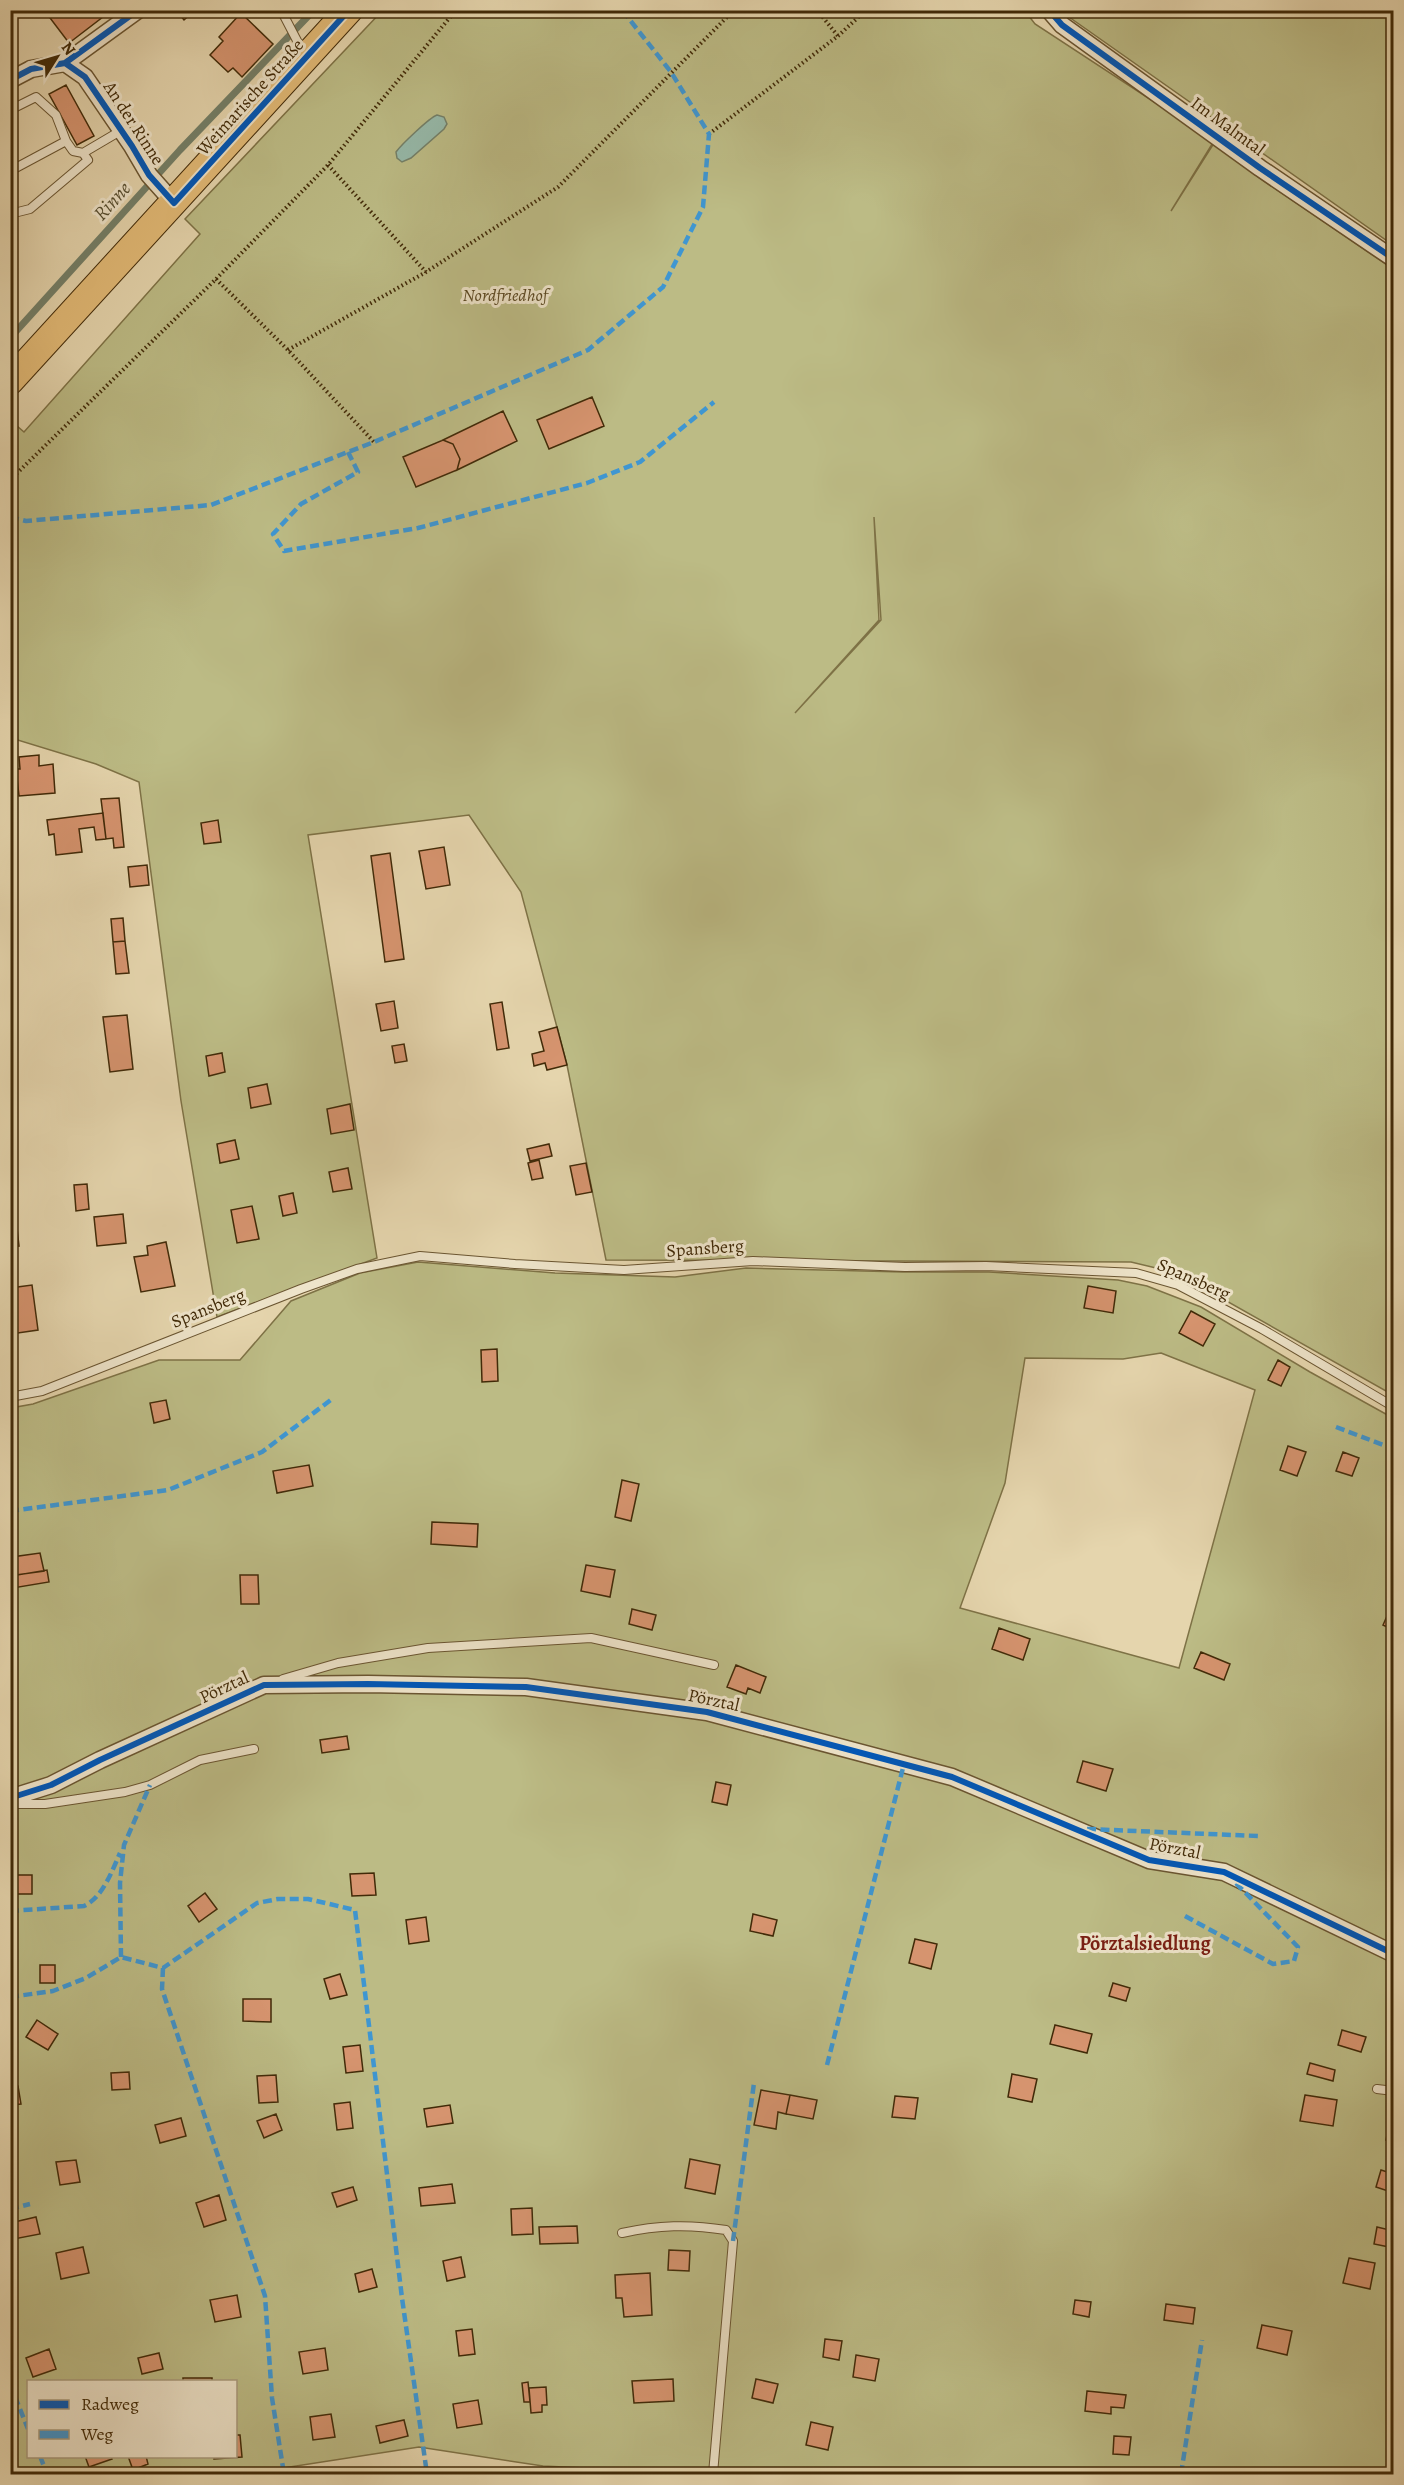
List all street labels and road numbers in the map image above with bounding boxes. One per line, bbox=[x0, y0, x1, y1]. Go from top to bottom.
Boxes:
street label: Weimarische Straße bbox=[190, 33, 309, 161]
street label: An der Rinne bbox=[97, 76, 170, 170]
street label: Im Malmtal bbox=[1186, 91, 1270, 161]
street label: Spansberg bbox=[665, 1233, 745, 1263]
street label: Spansberg bbox=[1154, 1252, 1234, 1306]
street label: Spansberg bbox=[168, 1282, 248, 1334]
street label: Pörztal bbox=[195, 1665, 253, 1709]
street label: Pörztal bbox=[686, 1683, 743, 1717]
street label: Pörztal bbox=[1147, 1831, 1203, 1865]

